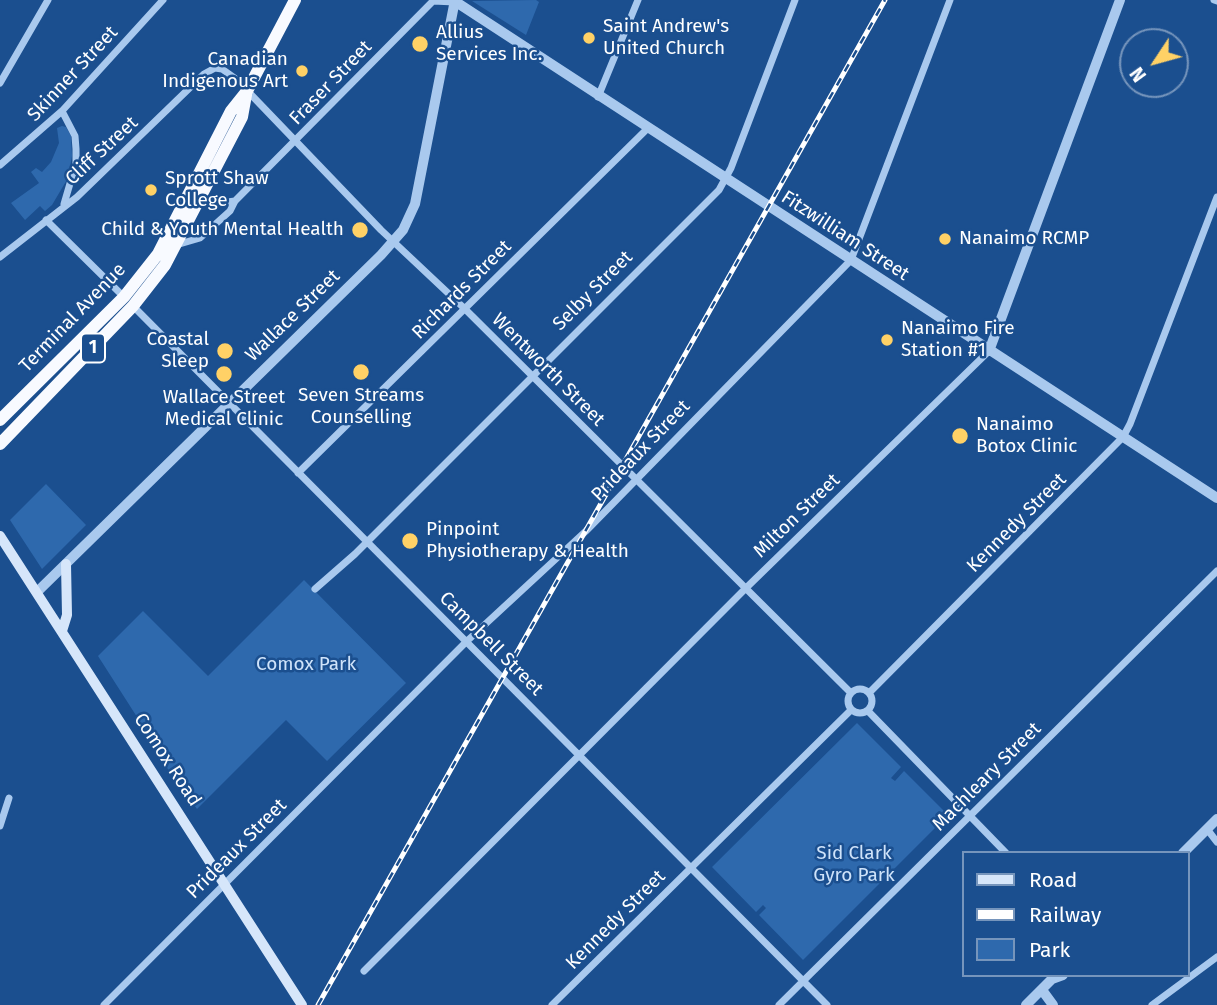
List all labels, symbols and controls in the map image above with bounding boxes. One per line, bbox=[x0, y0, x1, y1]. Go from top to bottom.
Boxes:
place label: Saint Andrew's United Church bbox=[603, 16, 729, 60]
street label: Skinner Street bbox=[23, 22, 123, 126]
place label: Allius Services Inc. bbox=[436, 22, 542, 66]
north arrow bbox=[1119, 28, 1189, 98]
marker: Saint Andrew's United Church bbox=[581, 30, 597, 46]
marker: Allius Services Inc. bbox=[410, 34, 430, 54]
street label: Fraser Street bbox=[285, 36, 377, 130]
place label: Canadian Indigenous Art bbox=[162, 49, 288, 93]
marker: Canadian Indigenous Art bbox=[294, 63, 310, 79]
text: N bbox=[1125, 63, 1151, 86]
street label: Cliff Street bbox=[61, 112, 143, 190]
place label: Sprott Shaw College bbox=[165, 168, 269, 212]
marker: Sprott Shaw College bbox=[143, 182, 159, 198]
street label: Fitzwilliam Street bbox=[777, 186, 913, 286]
place label: Child & Youth Mental Health bbox=[101, 219, 344, 241]
marker: Child & Youth Mental Health bbox=[350, 220, 370, 240]
place label: Nanaimo RCMP bbox=[959, 228, 1089, 250]
marker: Nanaimo RCMP bbox=[937, 231, 953, 247]
street label: Richards Street bbox=[408, 236, 516, 344]
street label: Selby Street bbox=[548, 246, 638, 336]
street label: Terminal Avenue bbox=[15, 259, 131, 377]
street label: Wallace Street bbox=[241, 265, 345, 367]
street label: Wentworth Street bbox=[487, 309, 609, 431]
place label: Nanaimo Fire Station #1 bbox=[901, 318, 1015, 362]
place label: Coastal Sleep bbox=[146, 329, 209, 373]
marker: Nanaimo Fire Station #1 bbox=[879, 332, 895, 348]
road number: 1 bbox=[81, 334, 105, 362]
marker: Coastal Sleep bbox=[215, 341, 235, 361]
marker: Seven Streams Counselling bbox=[351, 362, 371, 382]
marker: Wallace Street Medical Clinic bbox=[214, 364, 234, 384]
place label: Seven Streams Counselling bbox=[298, 385, 424, 429]
place label: Wallace Street Medical Clinic bbox=[163, 387, 285, 431]
street label: Prideaux Street bbox=[587, 396, 695, 506]
place label: Nanaimo Botox Clinic bbox=[976, 414, 1077, 458]
marker: Nanaimo Botox Clinic bbox=[950, 426, 970, 446]
street label: Milton Street bbox=[749, 469, 845, 563]
street label: Kennedy Street bbox=[963, 469, 1071, 577]
place label: Pinpoint Physiotherapy & Health bbox=[426, 519, 629, 563]
marker: Pinpoint Physiotherapy & Health bbox=[400, 531, 420, 551]
street label: Campbell Street bbox=[434, 587, 548, 701]
park label: Comox Park bbox=[256, 654, 356, 676]
street label: Comox Road bbox=[128, 709, 206, 811]
street label: Machleary Street bbox=[928, 718, 1046, 836]
street label: Prideaux Street bbox=[182, 794, 292, 904]
park label: Sid Clark Gyro Park bbox=[813, 843, 895, 887]
legend bbox=[962, 851, 1189, 977]
street label: Kennedy Street bbox=[562, 866, 670, 974]
text: Road bbox=[1029, 867, 1077, 893]
text: Railway bbox=[1029, 902, 1101, 928]
text: Park bbox=[1029, 937, 1070, 963]

